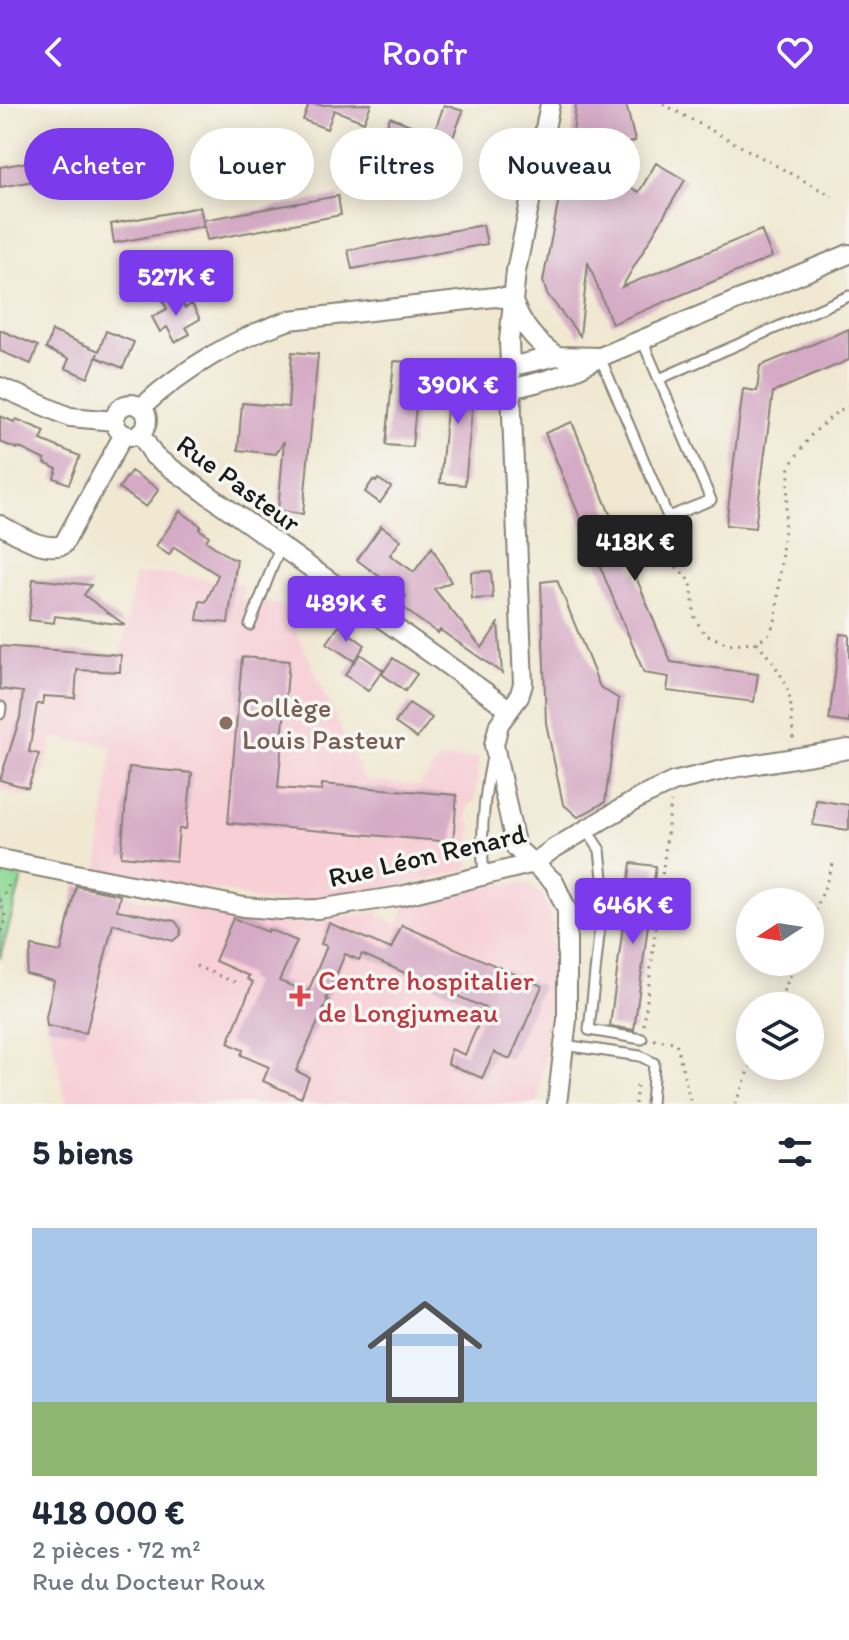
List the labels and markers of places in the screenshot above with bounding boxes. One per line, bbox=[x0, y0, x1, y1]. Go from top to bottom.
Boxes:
pin: 527K € bbox=[111, 250, 241, 318]
pin: 390K € bbox=[393, 358, 523, 426]
pin: 418K € bbox=[570, 515, 700, 583]
pin: 489K € bbox=[281, 576, 411, 644]
place label: Collège Louis Pasteur bbox=[242, 690, 405, 756]
marker: Collège Louis Pasteur bbox=[217, 714, 235, 732]
pin: 646K € bbox=[568, 878, 698, 946]
place label: Centre hospitalier de Longjumeau bbox=[318, 963, 534, 1029]
marker: Centre hospitalier de Longjumeau bbox=[289, 985, 311, 1007]

